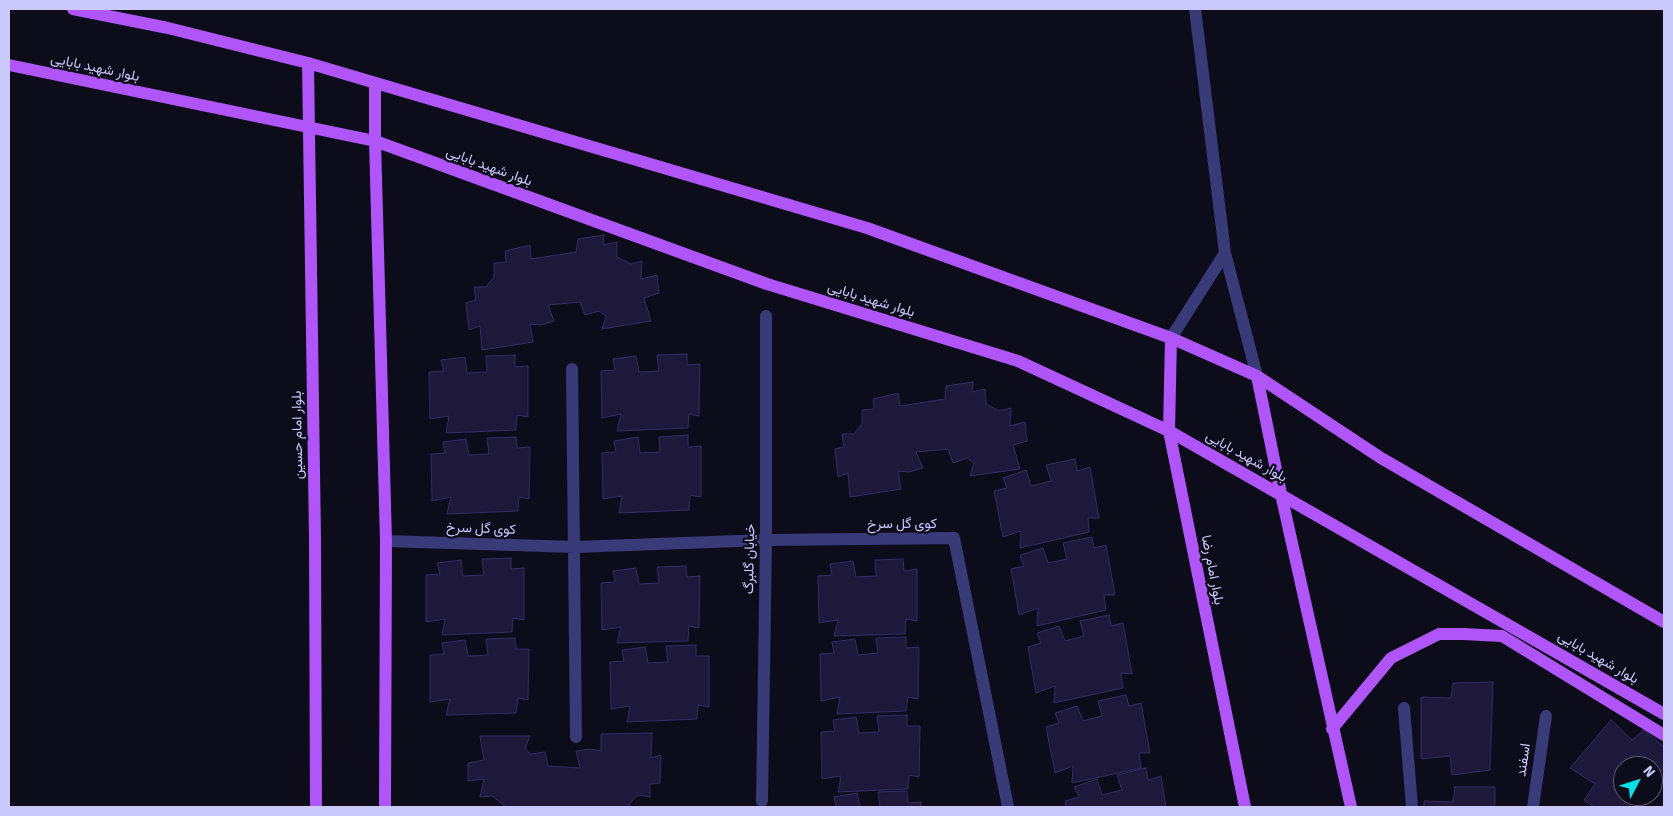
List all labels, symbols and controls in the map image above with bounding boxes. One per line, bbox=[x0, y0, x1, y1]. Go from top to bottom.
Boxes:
street label: بلوار شهید بابایی bbox=[49, 50, 141, 86]
street label: بلوار شهید بابایی bbox=[444, 144, 534, 190]
street label: بلوار شهید بابایی bbox=[825, 279, 917, 321]
street label: بلوار امام حسین bbox=[289, 391, 307, 479]
street label: بلوار شهید بابایی bbox=[1202, 428, 1290, 486]
street label: کوی گل سرخ bbox=[867, 516, 937, 532]
street label: کوی گل سرخ bbox=[446, 519, 516, 539]
street label: خیابان گلبرگ bbox=[741, 524, 759, 594]
street label: بلوار امام رضا bbox=[1197, 534, 1227, 606]
street label: بلوار شهید بابایی bbox=[1555, 628, 1641, 688]
street label: اسفند bbox=[1513, 742, 1535, 778]
north arrow bbox=[1613, 756, 1663, 806]
text: N bbox=[1639, 762, 1659, 781]

